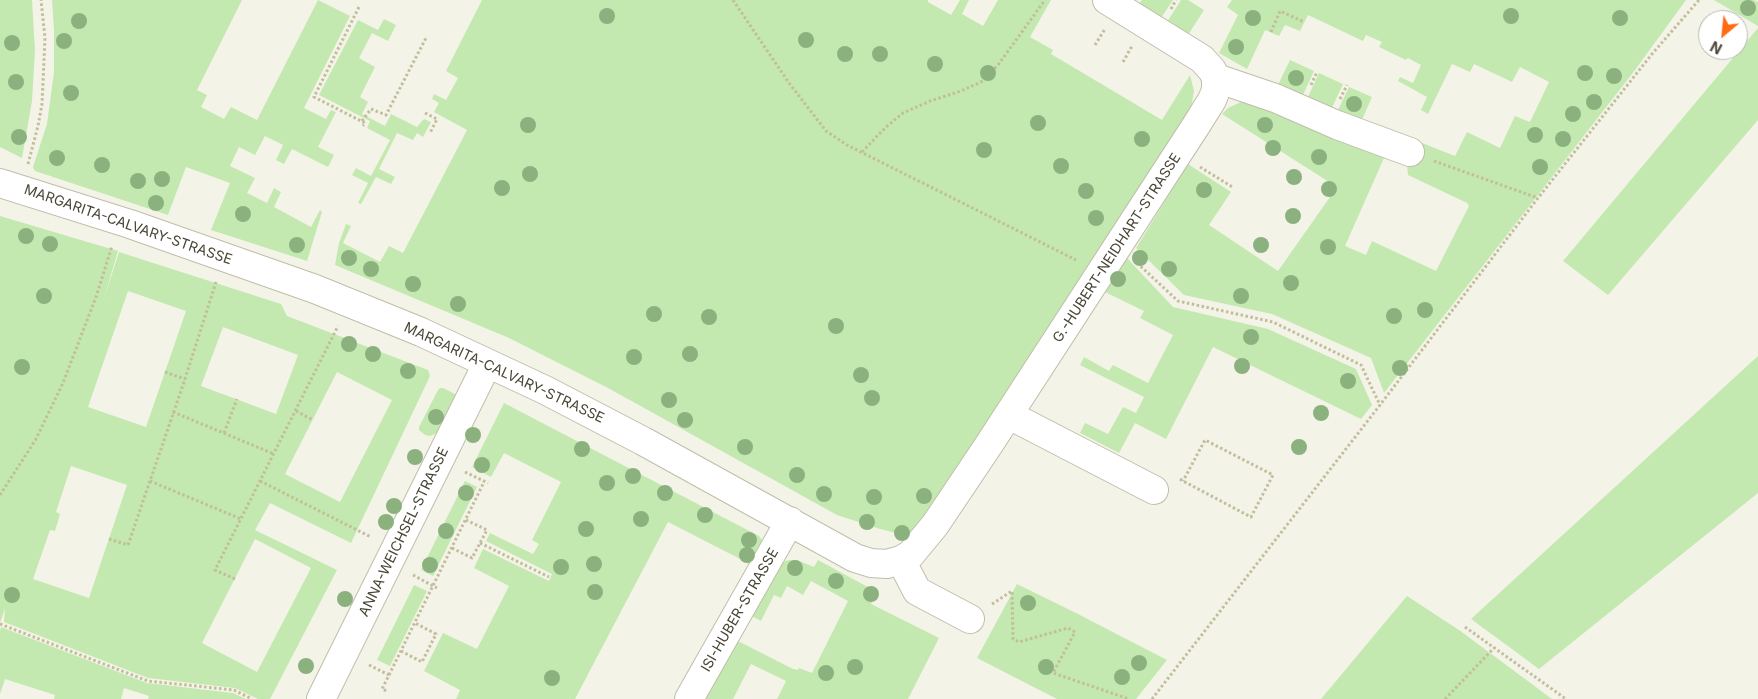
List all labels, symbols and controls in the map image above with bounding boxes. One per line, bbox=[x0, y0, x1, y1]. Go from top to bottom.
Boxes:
north arrow bbox=[1698, 10, 1748, 60]
text: N bbox=[1707, 38, 1725, 58]
street label: G.-HUBERT-NEIDHART-STRASSE bbox=[1049, 150, 1185, 346]
street label: MARGARITA-CALVARY-STRASSE bbox=[22, 181, 234, 269]
street label: MARGARITA-CALVARY-STRASSE bbox=[401, 319, 607, 427]
street label: ANNA-WEICHSEL-STRASSE bbox=[356, 445, 452, 619]
street label: ISI-HUBER-STRASSE bbox=[698, 545, 782, 675]

